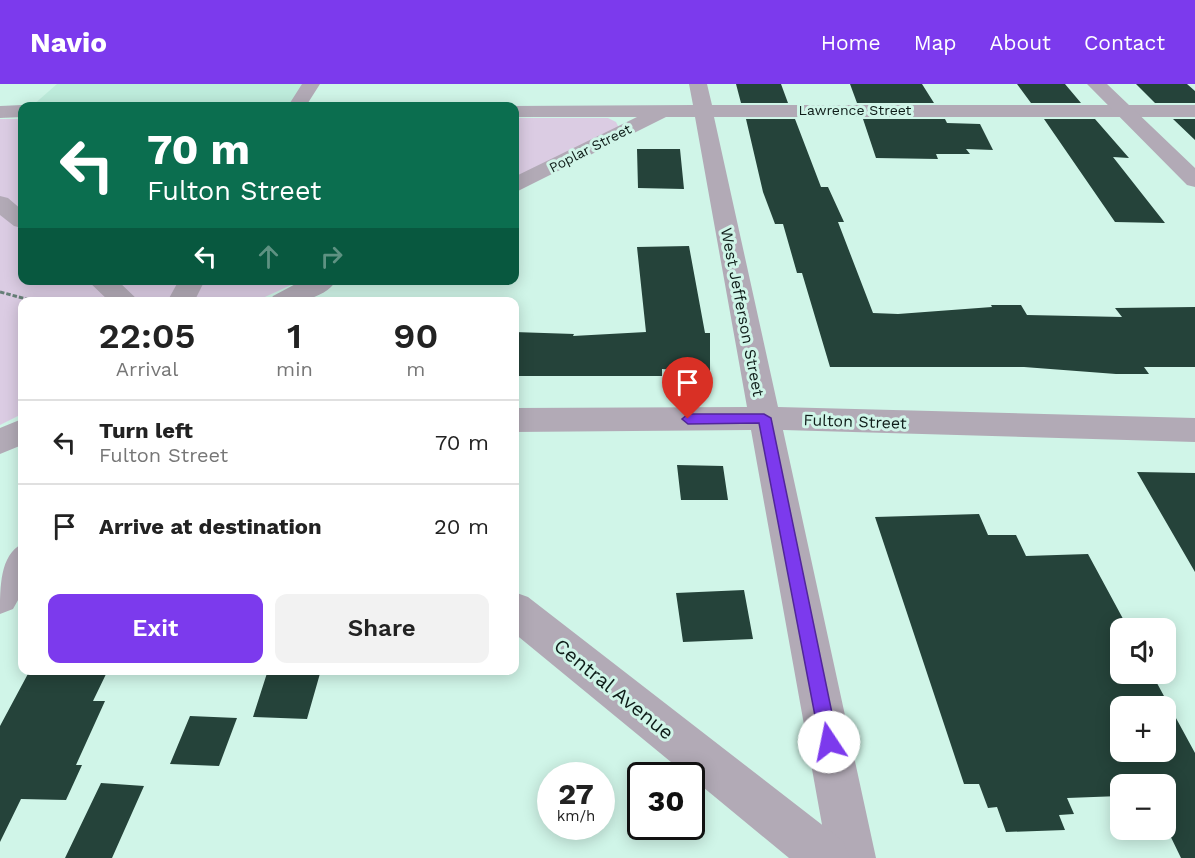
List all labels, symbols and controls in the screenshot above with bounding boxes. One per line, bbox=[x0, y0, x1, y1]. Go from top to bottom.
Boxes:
text: Navio bbox=[30, 26, 107, 59]
text: Home bbox=[821, 30, 881, 55]
text: Map bbox=[914, 30, 957, 55]
text: About bbox=[990, 30, 1051, 55]
text: Contact bbox=[1084, 30, 1165, 55]
street label: Lawrence Street bbox=[799, 102, 912, 118]
street label: Poplar Street bbox=[546, 120, 634, 176]
text: 70 m bbox=[147, 125, 250, 174]
icon: left bbox=[48, 126, 126, 204]
text: Fulton Street bbox=[147, 175, 321, 207]
street label: West Jefferson Street bbox=[717, 226, 768, 398]
icon: left bbox=[189, 240, 222, 273]
icon: ahead bbox=[252, 240, 285, 273]
icon: right bbox=[315, 240, 348, 273]
text: 22:05 bbox=[99, 315, 196, 357]
text: 1 bbox=[287, 315, 302, 357]
text: 90 bbox=[393, 315, 438, 357]
text: Arrival bbox=[116, 357, 178, 381]
text: min bbox=[276, 357, 313, 381]
text: m bbox=[406, 357, 425, 381]
pin bbox=[662, 357, 713, 419]
icon: arrive bbox=[671, 366, 704, 399]
street label: Fulton Street bbox=[803, 410, 907, 433]
text: Turn left bbox=[99, 418, 193, 443]
icon: left bbox=[48, 426, 81, 459]
text: 70 m bbox=[435, 430, 489, 455]
text: Fulton Street bbox=[99, 443, 228, 467]
icon: arrive bbox=[48, 510, 81, 543]
text: Arrive at destination bbox=[99, 514, 322, 539]
text: 20 m bbox=[434, 514, 489, 539]
button: Exit bbox=[48, 594, 263, 663]
button: Share bbox=[275, 594, 489, 663]
map controls bbox=[1110, 618, 1176, 840]
button: sound bbox=[1110, 618, 1176, 684]
street label: Central Avenue bbox=[549, 633, 679, 745]
button: + bbox=[1110, 696, 1176, 762]
position arrow bbox=[797, 710, 861, 774]
speed limit sign: 30 bbox=[627, 762, 705, 840]
button: − bbox=[1110, 774, 1176, 840]
text: 27 bbox=[558, 776, 594, 811]
text: km/h bbox=[557, 807, 595, 825]

